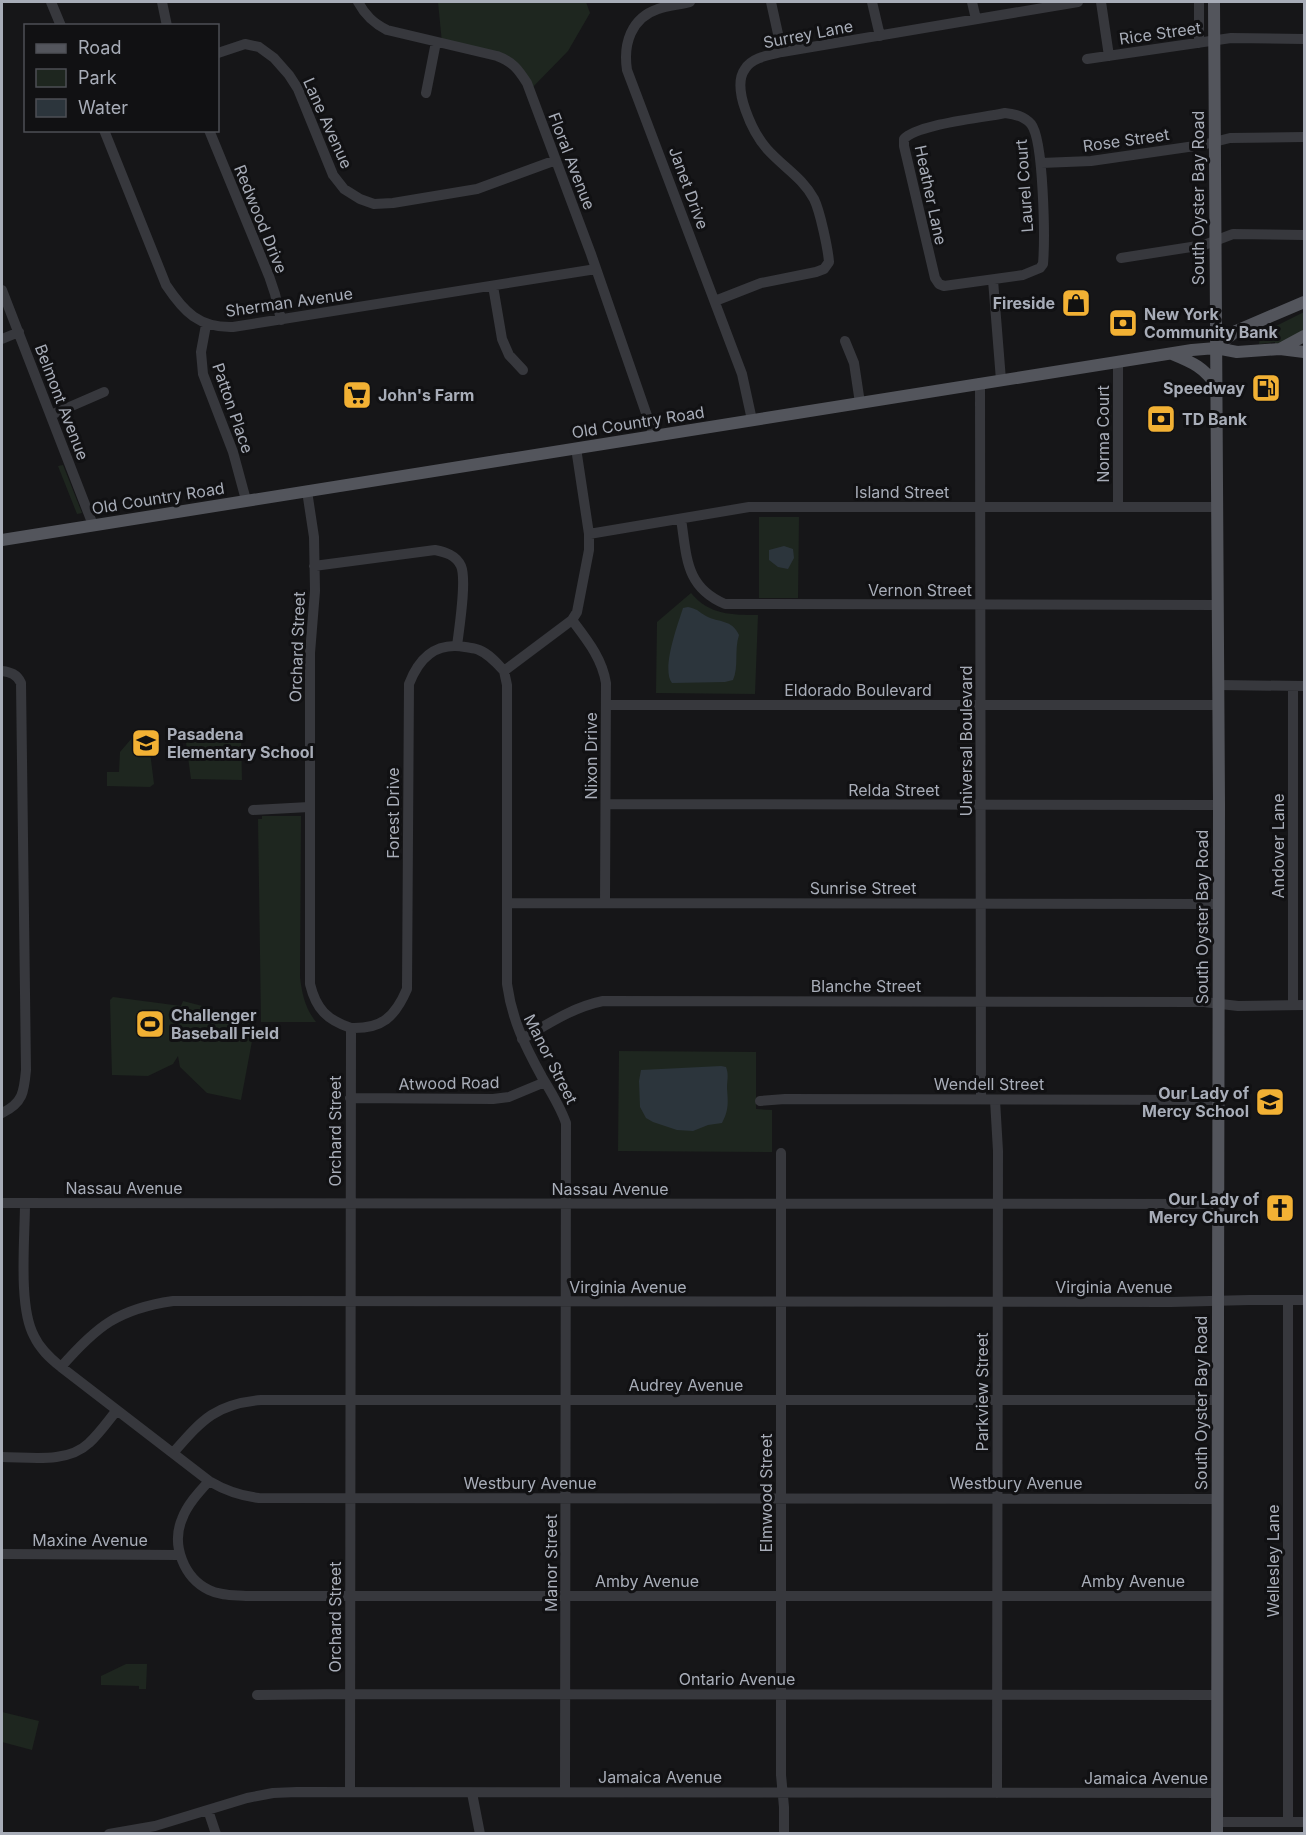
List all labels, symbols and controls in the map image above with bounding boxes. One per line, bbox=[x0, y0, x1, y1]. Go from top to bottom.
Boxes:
street label: Surrey Lane bbox=[761, 15, 855, 53]
street label: Rice Street bbox=[1118, 17, 1202, 49]
legend bbox=[24, 24, 219, 132]
text: Road bbox=[78, 37, 121, 58]
text: Park bbox=[78, 67, 117, 88]
street label: Lane Avenue bbox=[299, 74, 357, 172]
text: Water bbox=[78, 97, 128, 118]
street label: Floral Avenue bbox=[544, 110, 600, 212]
street label: South Oyster Bay Road bbox=[1188, 111, 1208, 285]
street label: Rose Street bbox=[1081, 124, 1171, 156]
street label: Laurel Court bbox=[1011, 139, 1037, 233]
street label: Heather Lane bbox=[911, 143, 951, 247]
street label: Janet Drive bbox=[665, 144, 713, 232]
street label: Redwood Drive bbox=[230, 162, 292, 276]
street label: Sherman Avenue bbox=[224, 283, 354, 321]
shop icon: Fireside bbox=[1060, 287, 1092, 319]
place label: Fireside bbox=[993, 293, 1055, 313]
place label: New York Community Bank bbox=[1144, 304, 1279, 342]
bank icon: New York Community Bank bbox=[1107, 307, 1139, 339]
street label: Belmont Avenue bbox=[31, 341, 93, 463]
street label: Patton Place bbox=[208, 360, 258, 456]
fuel station icon: Speedway bbox=[1250, 372, 1282, 404]
place label: Speedway bbox=[1163, 378, 1245, 398]
supermarket icon: John's Farm bbox=[341, 379, 373, 411]
place label: John's Farm bbox=[378, 385, 474, 405]
street label: Norma Court bbox=[1093, 385, 1113, 483]
street label: Old Country Road bbox=[570, 402, 706, 442]
bank icon: TD Bank bbox=[1145, 403, 1177, 435]
place label: TD Bank bbox=[1182, 409, 1248, 429]
street label: Old Country Road bbox=[90, 478, 226, 518]
street label: Island Street bbox=[855, 482, 949, 502]
street label: Vernon Street bbox=[868, 580, 972, 600]
street label: Orchard Street bbox=[285, 591, 309, 703]
street label: Universal Boulevard bbox=[956, 666, 976, 816]
street label: Eldorado Boulevard bbox=[784, 680, 932, 700]
street label: Nixon Drive bbox=[581, 712, 601, 800]
place label: Pasadena Elementary School bbox=[167, 724, 314, 762]
school or university icon: Pasadena Elementary School bbox=[130, 727, 162, 759]
street label: Forest Drive bbox=[383, 767, 403, 859]
street label: Relda Street bbox=[848, 780, 940, 800]
street label: Andover Lane bbox=[1268, 794, 1288, 898]
street label: South Oyster Bay Road bbox=[1192, 830, 1212, 1004]
street label: Sunrise Street bbox=[810, 878, 916, 898]
street label: Blanche Street bbox=[811, 976, 921, 996]
place label: Challenger Baseball Field bbox=[171, 1005, 279, 1043]
sports icon: Challenger Baseball Field bbox=[134, 1008, 166, 1040]
street label: Manor Street bbox=[520, 1011, 582, 1107]
street label: Atwood Road bbox=[398, 1072, 500, 1094]
street label: Wendell Street bbox=[934, 1074, 1044, 1094]
street label: Orchard Street bbox=[325, 1076, 345, 1186]
place label: Our Lady of Mercy School bbox=[1142, 1083, 1250, 1121]
school or university icon: Our Lady of Mercy School bbox=[1254, 1086, 1286, 1118]
street label: Nassau Avenue bbox=[65, 1178, 183, 1198]
street label: Nassau Avenue bbox=[551, 1179, 669, 1199]
place label: Our Lady of Mercy Church bbox=[1149, 1189, 1260, 1227]
church icon: Our Lady of Mercy Church bbox=[1264, 1192, 1296, 1224]
street label: Virginia Avenue bbox=[569, 1277, 687, 1297]
street label: Virginia Avenue bbox=[1055, 1277, 1173, 1297]
street label: South Oyster Bay Road bbox=[1191, 1316, 1211, 1490]
street label: Parkview Street bbox=[972, 1333, 992, 1451]
street label: Audrey Avenue bbox=[629, 1375, 743, 1395]
street label: Elmwood Street bbox=[756, 1434, 776, 1552]
street label: Westbury Avenue bbox=[463, 1473, 597, 1493]
street label: Westbury Avenue bbox=[949, 1473, 1083, 1493]
street label: Wellesley Lane bbox=[1263, 1505, 1283, 1618]
street label: Manor Street bbox=[541, 1514, 561, 1612]
street label: Maxine Avenue bbox=[32, 1530, 148, 1550]
street label: Orchard Street bbox=[325, 1562, 345, 1672]
street label: Amby Avenue bbox=[595, 1571, 699, 1591]
street label: Amby Avenue bbox=[1081, 1571, 1185, 1591]
street label: Ontario Avenue bbox=[679, 1669, 795, 1689]
street label: Jamaica Avenue bbox=[598, 1767, 722, 1787]
street label: Jamaica Avenue bbox=[1084, 1768, 1208, 1788]

